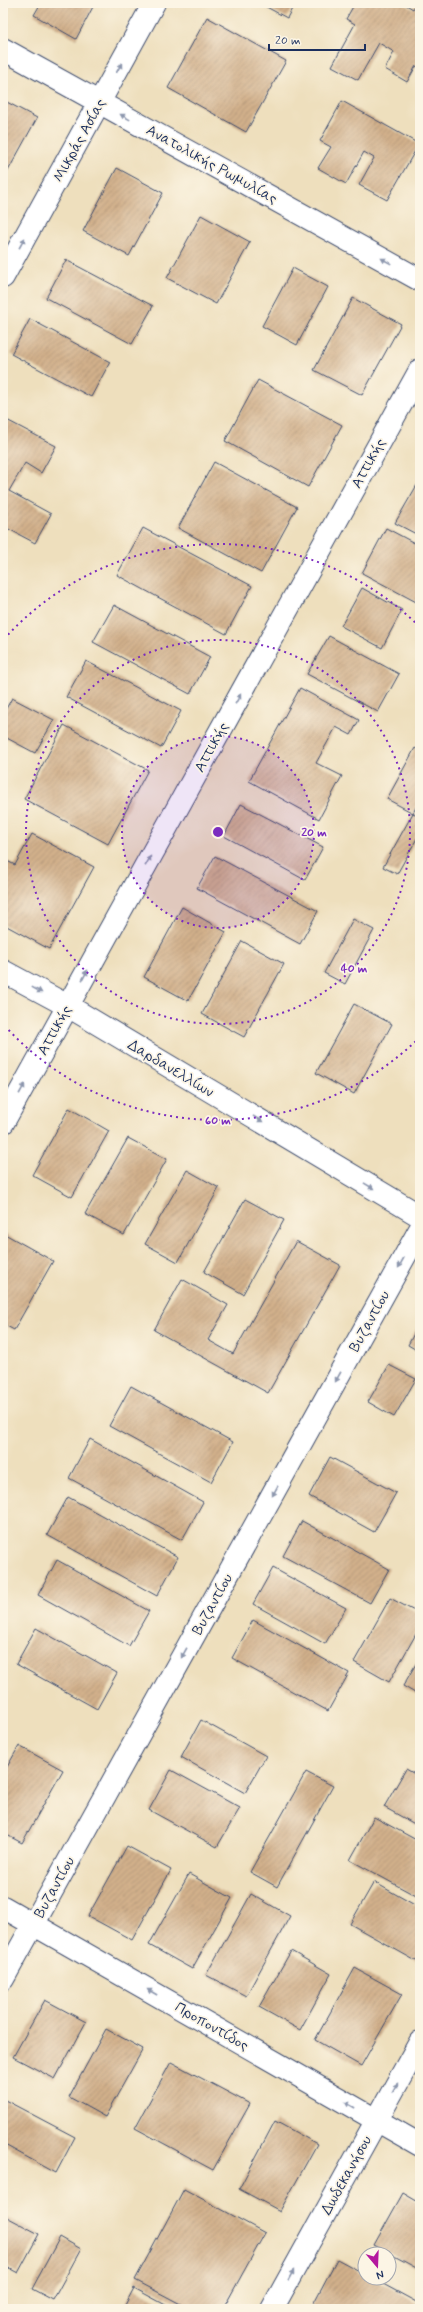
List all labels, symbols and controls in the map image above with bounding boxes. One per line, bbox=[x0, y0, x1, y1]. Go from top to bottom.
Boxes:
scale bar bbox=[269, 26, 365, 52]
text: 20 m bbox=[275, 33, 301, 49]
one-way arrow bbox=[115, 62, 122, 74]
street label: Μικράς Ασίας bbox=[49, 95, 111, 186]
one-way arrow bbox=[120, 113, 131, 120]
street label: Ανατολικής Ρωμυλίας bbox=[142, 120, 281, 210]
one-way arrow bbox=[18, 237, 25, 249]
one-way arrow bbox=[380, 258, 392, 265]
street label: Αττικής bbox=[347, 434, 391, 492]
one-way arrow bbox=[235, 693, 241, 705]
street label: Αττικής bbox=[190, 718, 234, 776]
centre of rings bbox=[211, 825, 225, 839]
text: 20 m bbox=[301, 825, 327, 841]
one-way arrow bbox=[144, 856, 151, 867]
text: 40 m bbox=[341, 961, 368, 977]
one-way arrow bbox=[81, 969, 88, 981]
one-way arrow bbox=[31, 986, 43, 993]
street label: Αττικής bbox=[33, 1001, 77, 1059]
street label: Δαρδανελλίων bbox=[124, 1035, 218, 1103]
one-way arrow bbox=[19, 1083, 25, 1095]
text: 60 m bbox=[205, 1113, 231, 1129]
one-way arrow bbox=[252, 1116, 264, 1123]
one-way arrow bbox=[363, 1182, 375, 1189]
one-way arrow bbox=[398, 1257, 404, 1269]
street label: Βυζαντίου bbox=[345, 1287, 395, 1356]
one-way arrow bbox=[334, 1371, 341, 1383]
one-way arrow bbox=[271, 1485, 278, 1496]
street label: Βυζαντίου bbox=[188, 1570, 238, 1639]
one-way arrow bbox=[181, 1647, 188, 1659]
street label: Βυζαντίου bbox=[30, 1853, 80, 1922]
one-way arrow bbox=[146, 1988, 158, 1995]
street label: Προποντίδος bbox=[171, 1998, 252, 2056]
one-way arrow bbox=[391, 2082, 398, 2093]
one-way arrow bbox=[344, 2101, 356, 2108]
street label: Δωδεκανήσου bbox=[317, 2132, 377, 2219]
north arrow bbox=[357, 2246, 397, 2286]
text: N bbox=[374, 2267, 386, 2282]
one-way arrow bbox=[288, 2269, 294, 2281]

